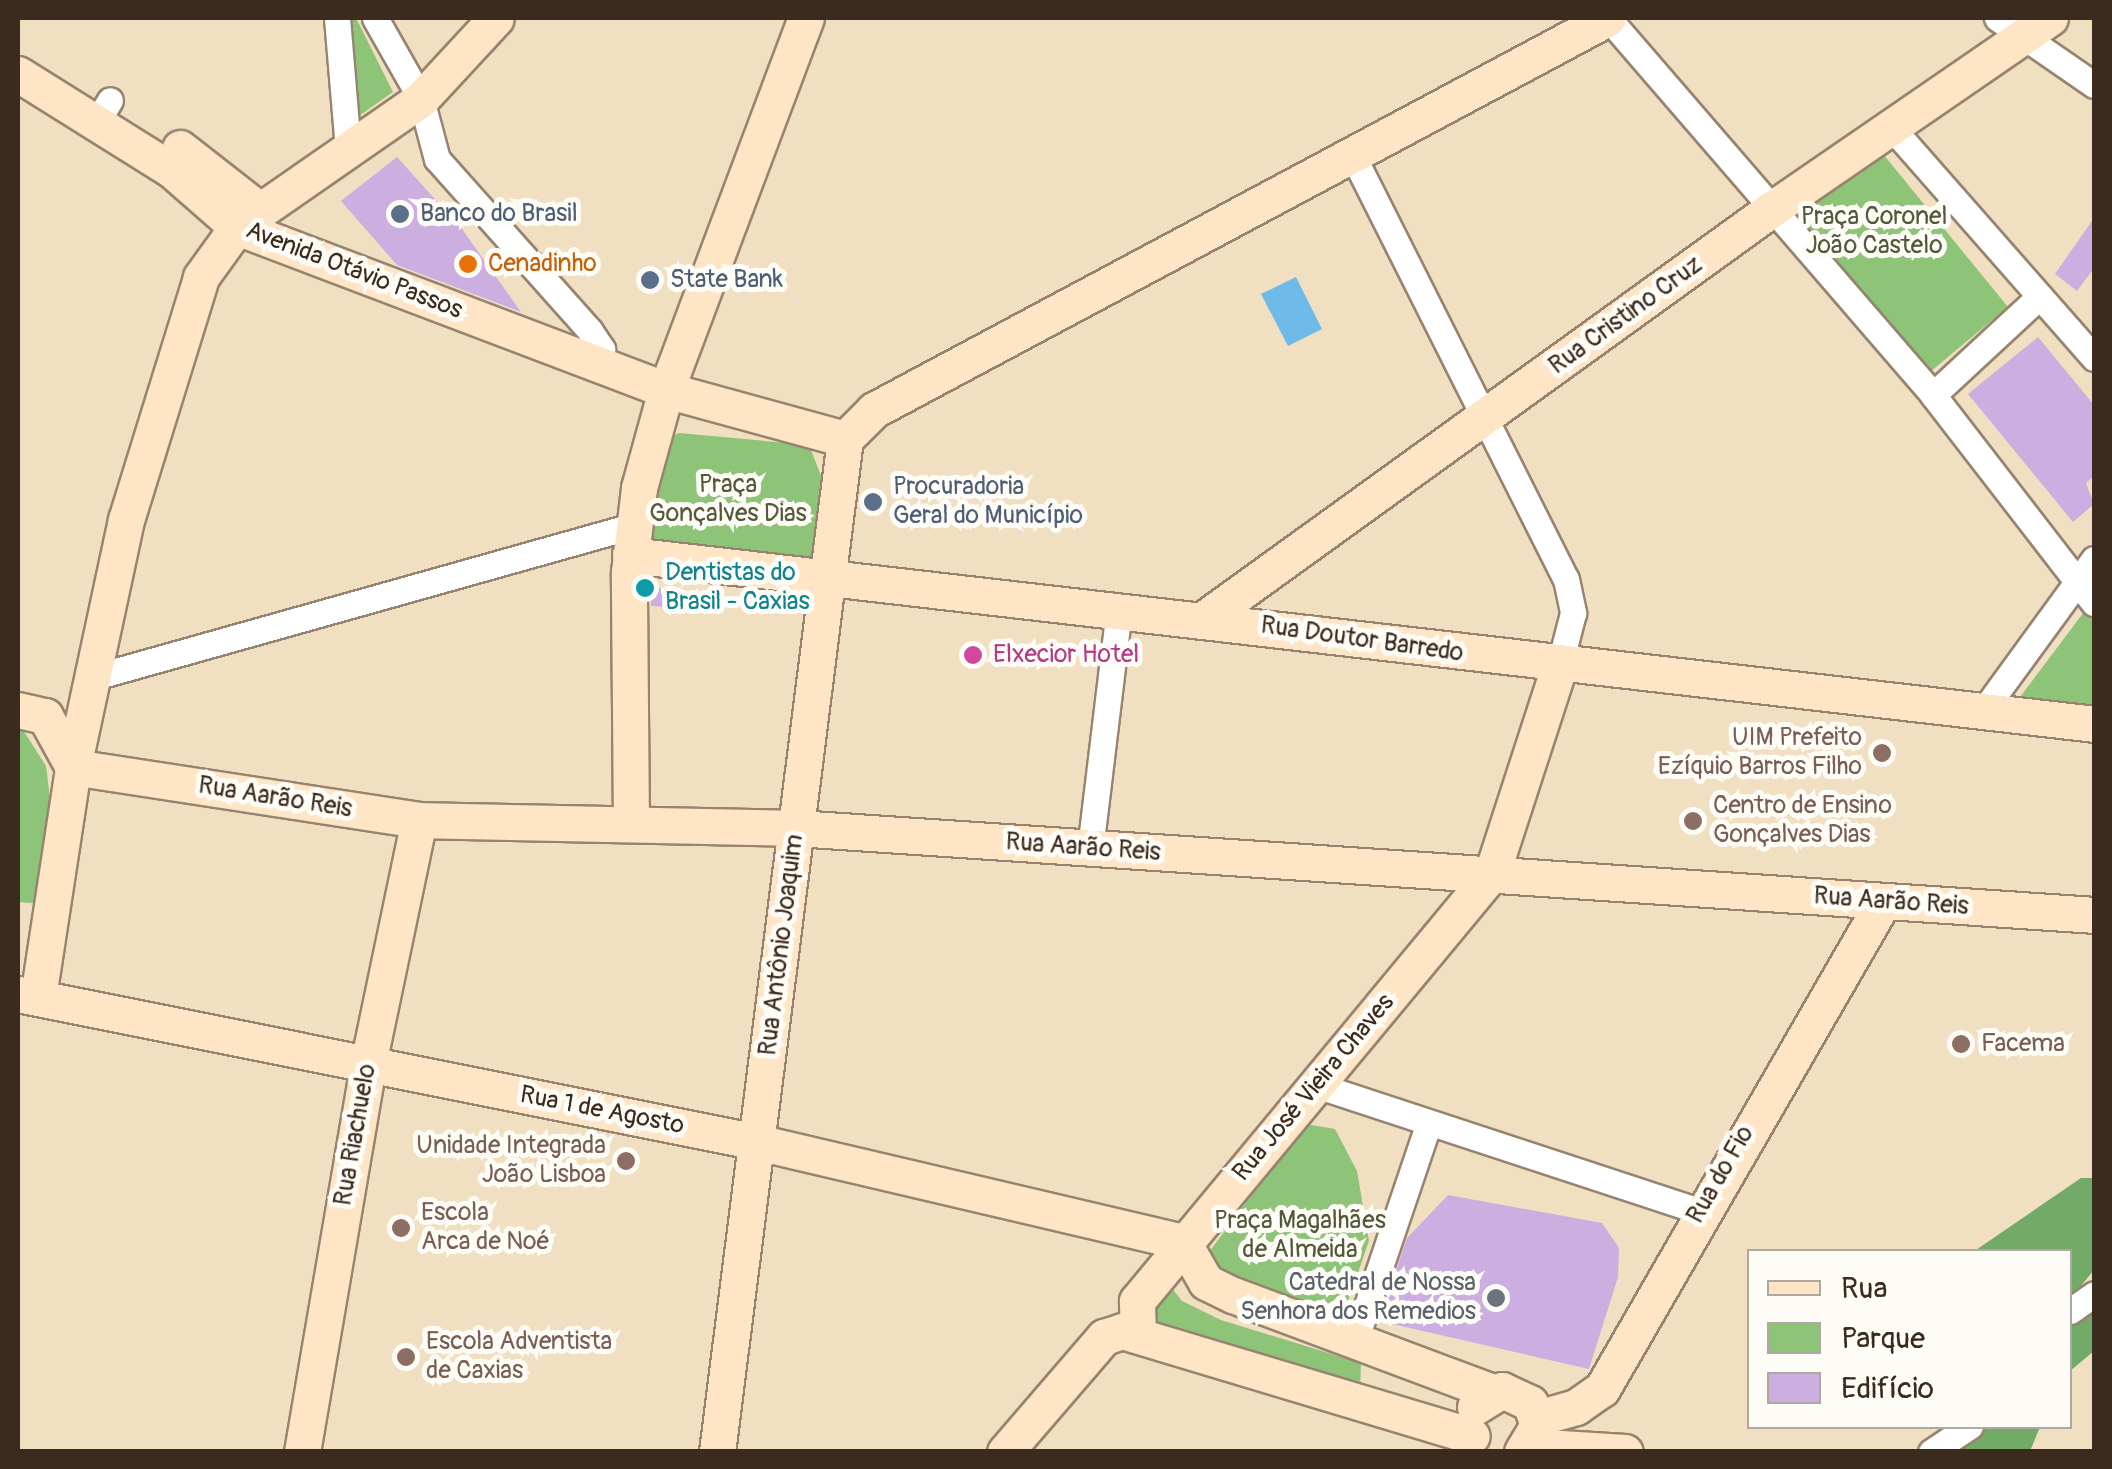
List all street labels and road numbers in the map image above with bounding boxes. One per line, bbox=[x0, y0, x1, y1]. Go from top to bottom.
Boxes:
street label: Avenida Otávio Passos bbox=[242, 216, 466, 326]
street label: Rua Cristino Cruz bbox=[1544, 250, 1708, 382]
street label: Rua Doutor Barredo bbox=[1259, 611, 1465, 669]
street label: Rua Aarão Reis bbox=[196, 771, 354, 825]
street label: Rua Aarão Reis bbox=[1005, 828, 1161, 868]
street label: Rua Antônio Joaquim bbox=[754, 833, 810, 1057]
street label: Rua Aarão Reis bbox=[1813, 882, 1969, 922]
street label: Rua José Vieira Chaves bbox=[1227, 988, 1401, 1188]
street label: Rua Riachuelo bbox=[329, 1062, 383, 1208]
street label: Rua 1 de Agosto bbox=[517, 1080, 687, 1142]
street label: Rua do Fio bbox=[1681, 1121, 1761, 1229]

